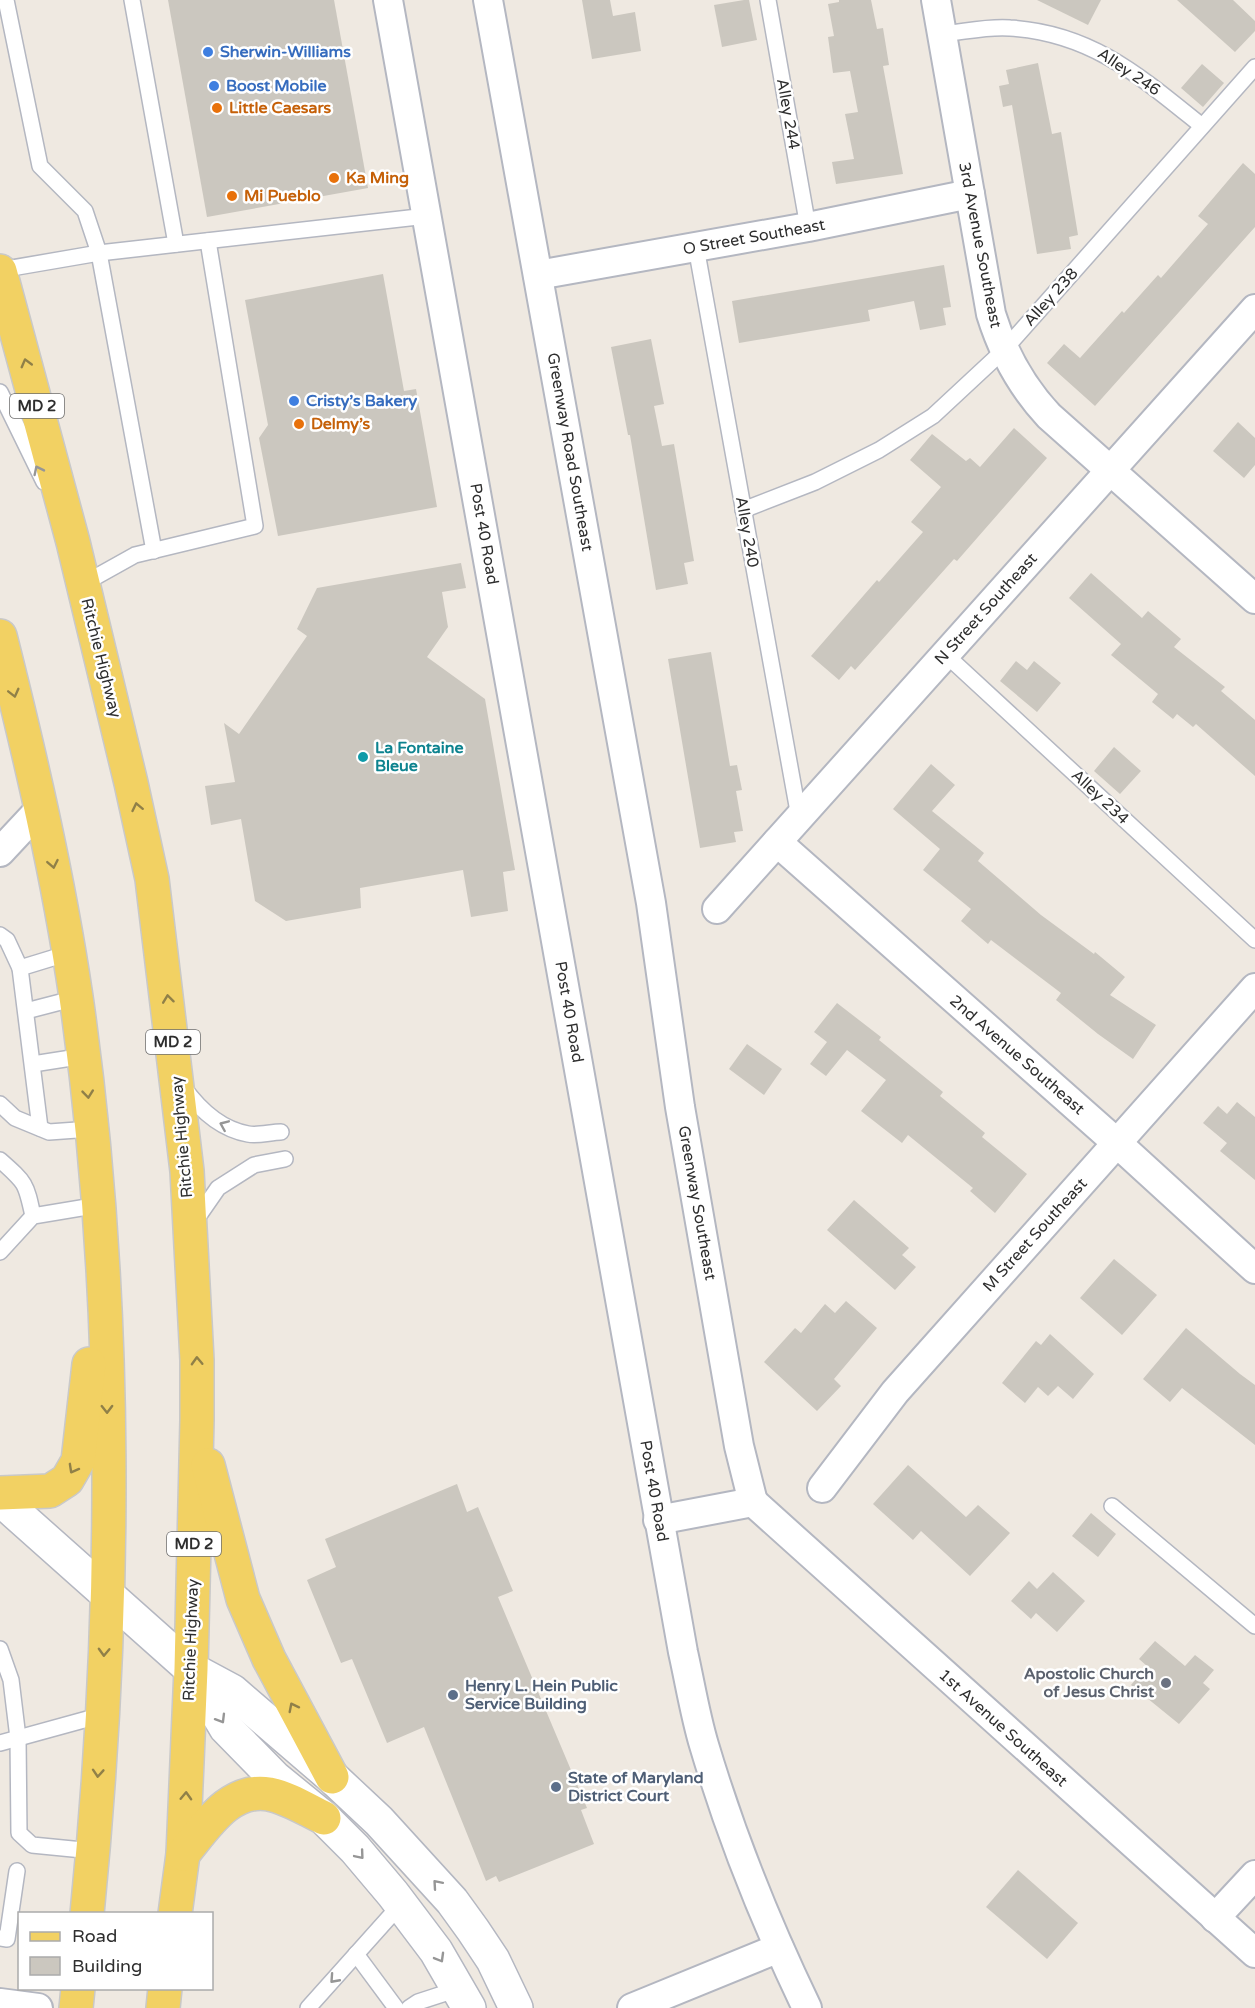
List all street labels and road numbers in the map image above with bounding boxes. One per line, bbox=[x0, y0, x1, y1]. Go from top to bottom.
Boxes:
street label: Alley 246 bbox=[1094, 44, 1164, 100]
street label: Alley 244 bbox=[772, 77, 804, 151]
street label: 3rd Avenue Southeast bbox=[954, 160, 1006, 330]
street label: O Street Southeast bbox=[681, 215, 827, 259]
street label: Alley 238 bbox=[1020, 264, 1082, 330]
street label: Greenway Road Southeast bbox=[543, 351, 597, 553]
road number: MD 2 bbox=[10, 394, 64, 418]
street label: Post 40 Road bbox=[465, 482, 503, 586]
street label: Alley 240 bbox=[731, 495, 763, 569]
street label: N Street Southeast bbox=[930, 549, 1042, 669]
street label: Ritchie Highway bbox=[76, 596, 126, 720]
street label: Alley 234 bbox=[1067, 765, 1133, 829]
street label: Post 40 Road bbox=[550, 960, 588, 1064]
street label: 2nd Avenue Southeast bbox=[945, 991, 1089, 1119]
road number: MD 2 bbox=[146, 1030, 200, 1054]
street label: Ritchie Highway bbox=[167, 1075, 197, 1199]
street label: Greenway Southeast bbox=[674, 1124, 720, 1282]
street label: M Street Southeast bbox=[979, 1174, 1091, 1296]
street label: Post 40 Road bbox=[635, 1439, 673, 1543]
road number: MD 2 bbox=[167, 1532, 221, 1556]
street label: Ritchie Highway bbox=[179, 1578, 203, 1702]
street label: 1st Avenue Southeast bbox=[935, 1665, 1071, 1791]

